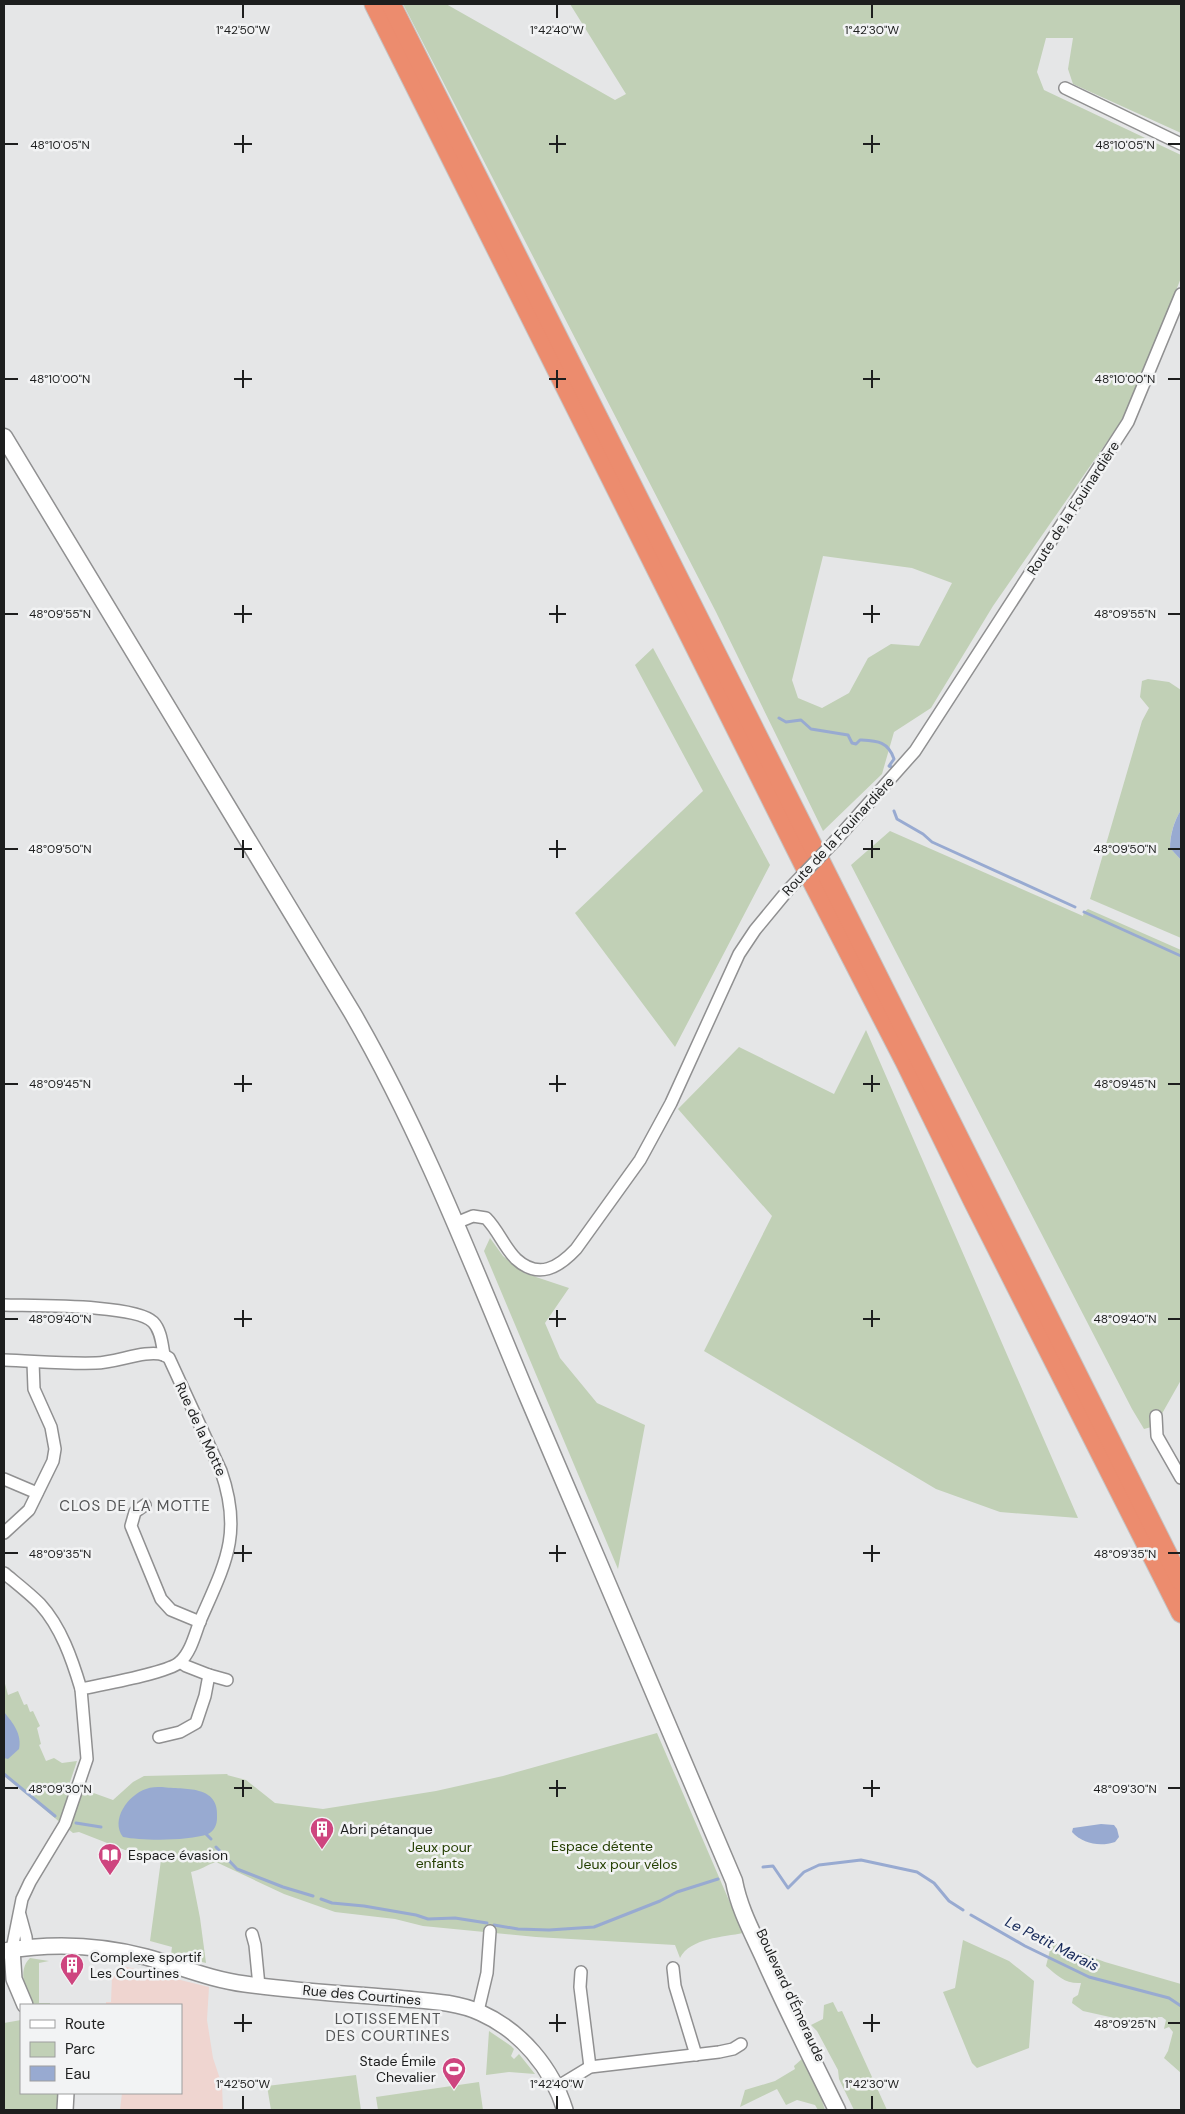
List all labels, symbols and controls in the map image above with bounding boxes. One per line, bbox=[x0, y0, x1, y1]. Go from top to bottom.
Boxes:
text: 1°42'50"W bbox=[216, 22, 270, 38]
text: 1°42'40"W bbox=[530, 22, 584, 38]
text: 1°42'30"W bbox=[845, 22, 900, 38]
text: 48°10'05"N bbox=[30, 137, 90, 153]
text: 48°10'05"N bbox=[1095, 137, 1155, 153]
text: 48°10'00"N bbox=[30, 371, 90, 387]
text: 48°10'00"N bbox=[1095, 371, 1155, 387]
street label: Route de la Fouinardière bbox=[1023, 437, 1123, 579]
text: 48°09'55"N bbox=[29, 606, 91, 622]
text: 48°09'55"N bbox=[1094, 606, 1156, 622]
street label: Route de la Fouinardière bbox=[778, 773, 898, 899]
text: 48°09'50"N bbox=[28, 841, 92, 857]
text: 48°09'50"N bbox=[1093, 841, 1157, 857]
text: 48°09'45"N bbox=[29, 1076, 91, 1092]
text: 48°09'45"N bbox=[1094, 1076, 1156, 1092]
text: 48°09'40"N bbox=[29, 1311, 92, 1327]
text: 48°09'40"N bbox=[1094, 1311, 1157, 1327]
street label: Rue de la Motte bbox=[171, 1379, 231, 1479]
district label: CLOS DE LA MOTTE bbox=[59, 1496, 211, 1516]
text: 48°09'35"N bbox=[29, 1546, 91, 1562]
text: 48°09'35"N bbox=[1094, 1546, 1156, 1562]
text: 48°09'30"N bbox=[28, 1781, 92, 1797]
text: 48°09'30"N bbox=[1093, 1781, 1157, 1797]
building icon: Abri pétanque bbox=[309, 1816, 335, 1850]
place label: Abri pétanque bbox=[340, 1820, 433, 1838]
park label: Espace détente bbox=[551, 1837, 653, 1855]
park label: Jeux pour enfants bbox=[408, 1838, 472, 1872]
library icon: Espace évasion bbox=[97, 1842, 123, 1876]
place label: Espace évasion bbox=[128, 1846, 228, 1864]
park label: Jeux pour vélos bbox=[576, 1855, 678, 1873]
water label: Le Petit Marais bbox=[1002, 1912, 1102, 1976]
street label: Boulevard d'Émeraude bbox=[752, 1926, 830, 2064]
place label: Complexe sportif Les Courtines bbox=[90, 1948, 202, 1982]
building icon: Complexe sportif Les Courtines bbox=[59, 1952, 85, 1986]
street label: Rue des Courtines bbox=[302, 1981, 422, 2009]
legend bbox=[20, 2004, 182, 2094]
district label: LOTISSEMENT DES COURTINES bbox=[325, 2009, 451, 2046]
text: Route bbox=[65, 2014, 105, 2034]
text: 48°09'25"N bbox=[1094, 2016, 1156, 2032]
text: Parc bbox=[65, 2039, 95, 2059]
place label: Stade Émile Chevalier bbox=[360, 2052, 436, 2086]
sports icon: Stade Émile Chevalier bbox=[441, 2056, 467, 2090]
text: Eau bbox=[65, 2064, 90, 2084]
text: 1°42'50"W bbox=[216, 2076, 270, 2092]
text: 1°42'40"W bbox=[530, 2076, 584, 2092]
text: 1°42'30"W bbox=[845, 2076, 900, 2092]

